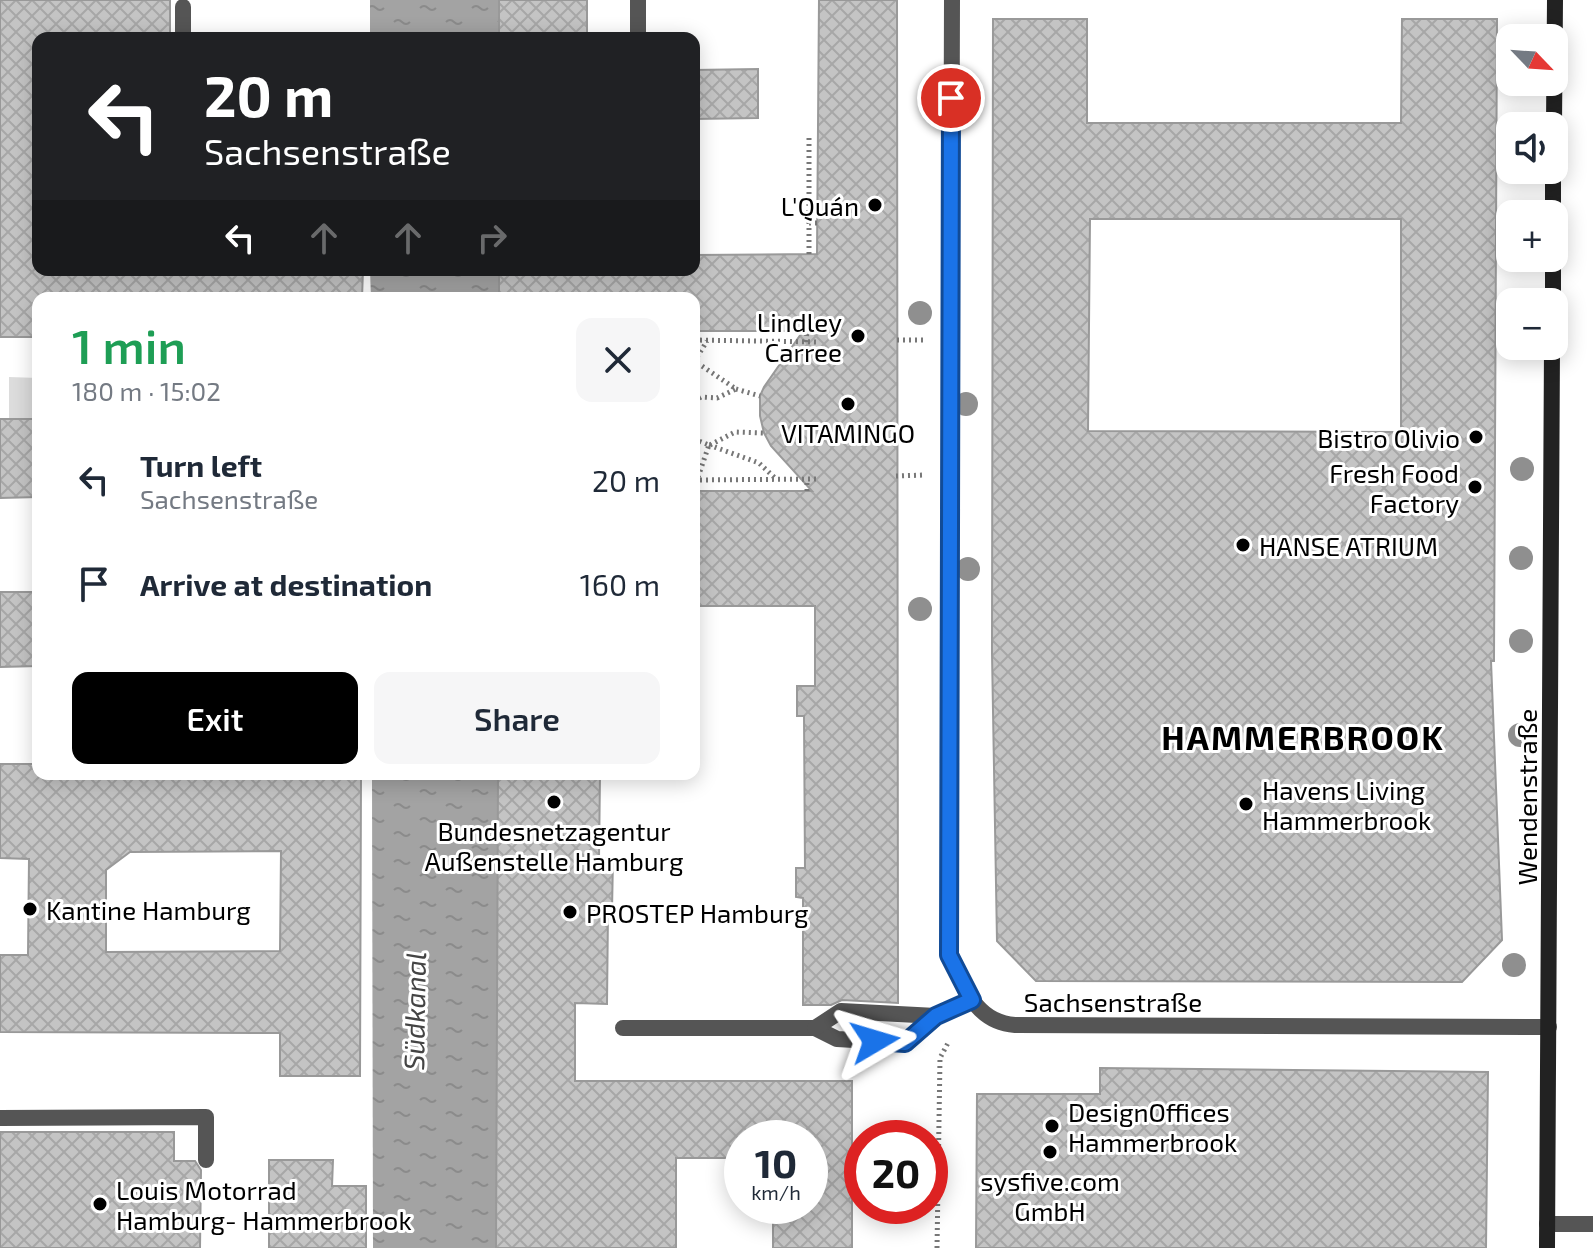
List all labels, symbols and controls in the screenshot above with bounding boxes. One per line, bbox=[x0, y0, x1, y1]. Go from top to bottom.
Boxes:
north arrow bbox=[1496, 24, 1568, 96]
map controls bbox=[1496, 24, 1568, 360]
text: 20 m bbox=[204, 61, 333, 128]
icon: left bbox=[72, 64, 176, 168]
pin bbox=[917, 64, 985, 132]
icon: arrive bbox=[929, 76, 973, 120]
button: sound bbox=[1496, 112, 1568, 184]
text: Sachsenstraße bbox=[204, 129, 451, 172]
place label: L'Quán bbox=[781, 190, 859, 221]
marker: L'Quán bbox=[866, 196, 884, 214]
button: + bbox=[1496, 200, 1568, 272]
icon: left bbox=[218, 216, 262, 260]
icon: ahead bbox=[302, 216, 346, 260]
icon: ahead bbox=[386, 216, 430, 260]
icon: right bbox=[470, 216, 514, 260]
button: − bbox=[1496, 288, 1568, 360]
place label: Lindley Carree bbox=[757, 306, 842, 367]
text: 1 min bbox=[72, 316, 186, 374]
button: close bbox=[576, 318, 660, 402]
marker: Lindley Carree bbox=[849, 327, 867, 345]
text: 180 m · 15:02 bbox=[72, 375, 221, 406]
marker: VITAMINGO bbox=[839, 395, 857, 413]
place label: VITAMINGO bbox=[781, 417, 915, 448]
place label: Bistro Olivio bbox=[1317, 422, 1460, 453]
marker: Bistro Olivio bbox=[1467, 428, 1485, 446]
text: Turn left bbox=[140, 447, 262, 483]
place label: Fresh Food Factory bbox=[1329, 457, 1459, 518]
icon: left bbox=[72, 458, 116, 502]
text: 20 m bbox=[592, 462, 660, 498]
marker: Fresh Food Factory bbox=[1466, 478, 1484, 496]
text: Sachsenstraße bbox=[140, 483, 318, 514]
place label: HANSE ATRIUM bbox=[1259, 530, 1438, 561]
marker: HANSE ATRIUM bbox=[1234, 536, 1252, 554]
icon: arrive bbox=[72, 562, 116, 606]
text: Arrive at destination bbox=[140, 566, 432, 602]
text: 160 m bbox=[580, 566, 660, 602]
button: Exit bbox=[72, 672, 358, 764]
button: Share bbox=[374, 672, 660, 764]
street label: Wendenstraße bbox=[1511, 709, 1542, 885]
district label: HAMMERBROOK bbox=[1161, 716, 1445, 757]
place label: Havens Living Hammerbrook bbox=[1262, 774, 1431, 835]
marker: Bundesnetzagentur Außenstelle Hamburg bbox=[545, 793, 563, 811]
marker: Havens Living Hammerbrook bbox=[1237, 795, 1255, 813]
place label: Bundesnetzagentur Außenstelle Hamburg bbox=[425, 815, 683, 876]
place label: Kantine Hamburg bbox=[46, 894, 251, 925]
place label: PROSTEP Hamburg bbox=[586, 897, 809, 928]
marker: Kantine Hamburg bbox=[21, 900, 39, 918]
marker: PROSTEP Hamburg bbox=[561, 903, 579, 921]
water label: Südkanal bbox=[396, 951, 432, 1071]
street label: Sachsenstraße bbox=[1024, 986, 1202, 1017]
position arrow bbox=[833, 999, 917, 1083]
place label: DesignOffices Hammerbrook bbox=[1068, 1096, 1237, 1157]
marker: DesignOffices Hammerbrook bbox=[1043, 1117, 1061, 1135]
speed limit sign: 20 bbox=[844, 1120, 948, 1224]
text: 10 bbox=[755, 1138, 797, 1186]
marker: sysfive.com GmbH bbox=[1041, 1143, 1059, 1161]
place label: sysfive.com GmbH bbox=[980, 1165, 1120, 1226]
place label: Louis Motorrad Hamburg- Hammerbrook bbox=[116, 1174, 412, 1235]
text: km/h bbox=[751, 1180, 801, 1204]
marker: Louis Motorrad Hamburg- Hammerbrook bbox=[91, 1195, 109, 1213]

